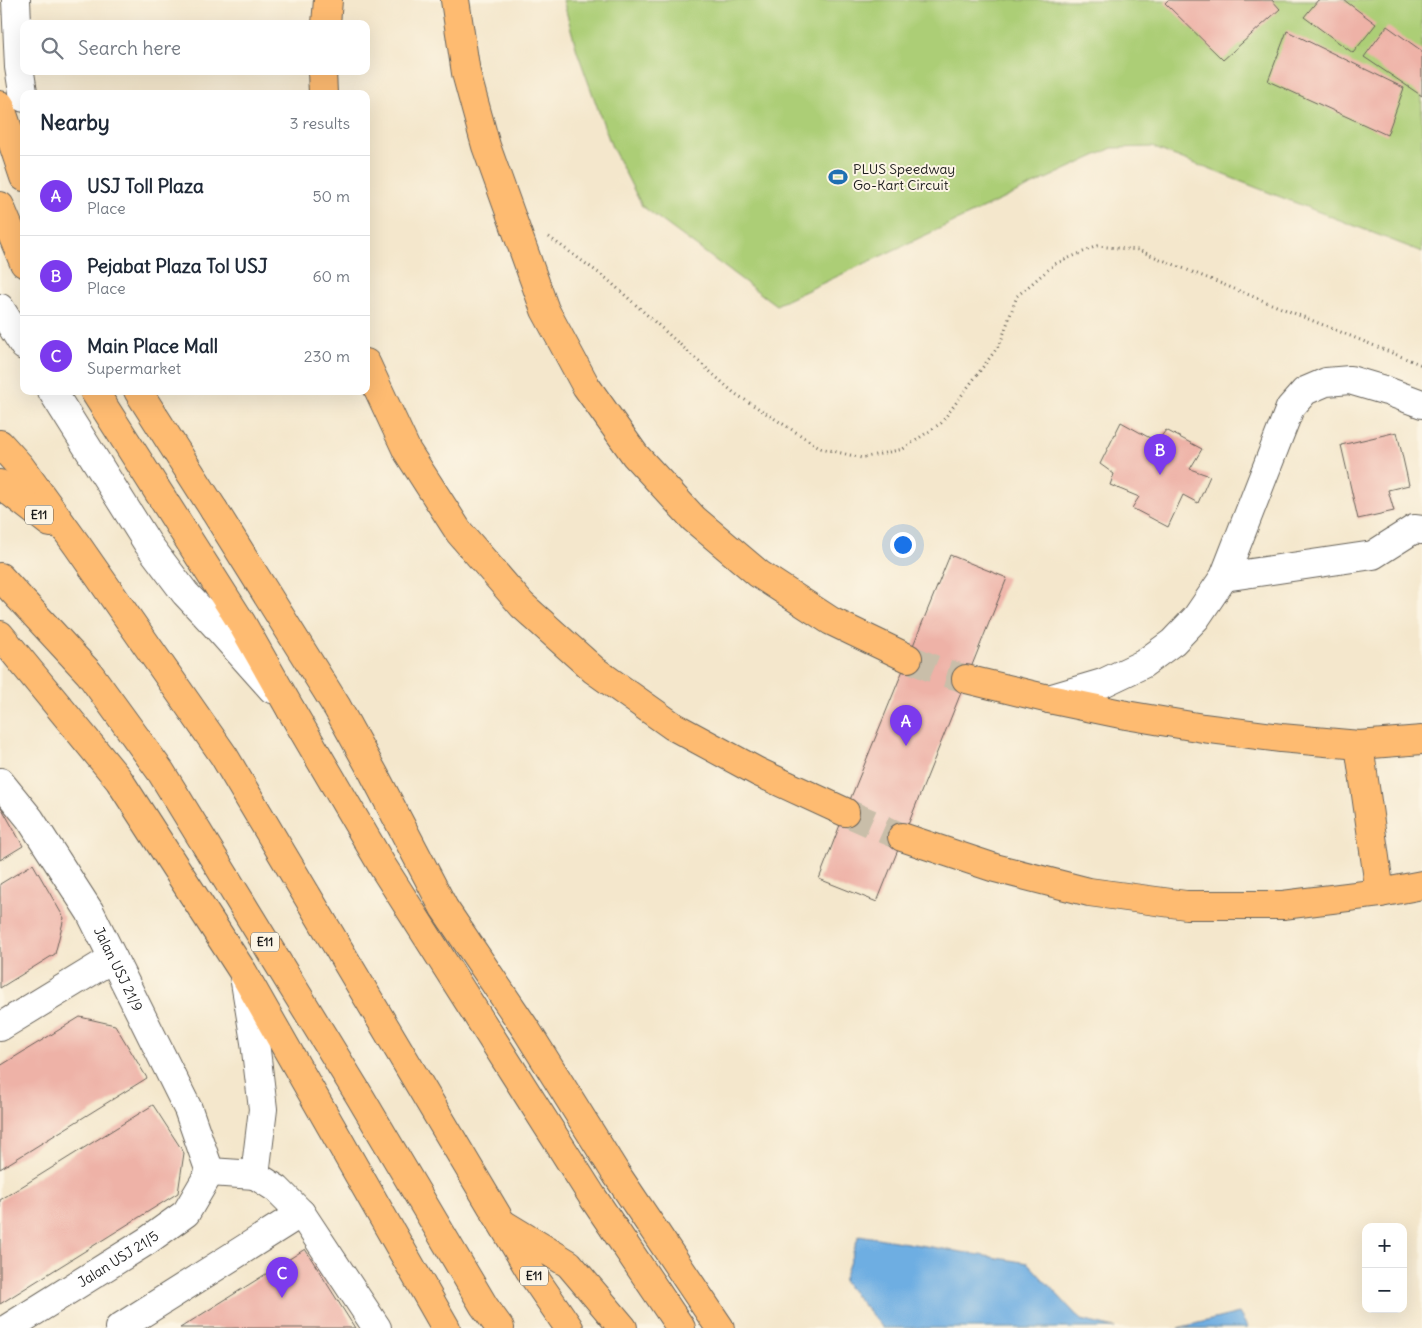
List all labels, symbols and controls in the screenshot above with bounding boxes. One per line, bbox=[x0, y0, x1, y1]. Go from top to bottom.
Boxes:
search box bbox=[20, 20, 370, 75]
icon: search bbox=[38, 34, 66, 62]
text: Search here bbox=[78, 36, 181, 60]
text: Nearby bbox=[40, 109, 110, 136]
text: 3 results bbox=[290, 113, 350, 133]
place label: PLUS Speedway Go-Kart Circuit bbox=[853, 160, 955, 194]
sports icon: PLUS Speedway Go-Kart Circuit bbox=[827, 166, 849, 188]
text: USJ Toll Plaza bbox=[87, 174, 204, 198]
text: A bbox=[51, 186, 61, 206]
text: 50 m bbox=[312, 186, 350, 206]
text: Place bbox=[87, 198, 126, 218]
text: Pejabat Plaza Tol USJ bbox=[87, 254, 268, 278]
text: B bbox=[51, 266, 61, 286]
text: 60 m bbox=[312, 266, 350, 286]
text: Place bbox=[87, 278, 126, 298]
text: Main Place Mall bbox=[87, 334, 218, 358]
text: C bbox=[51, 346, 61, 366]
text: 230 m bbox=[304, 346, 350, 366]
text: Supermarket bbox=[87, 358, 181, 378]
pin: B bbox=[1144, 434, 1176, 475]
road number: E11 bbox=[25, 506, 53, 524]
your location bbox=[890, 532, 916, 558]
pin: A bbox=[890, 705, 922, 746]
street label: Jalan USJ 21/9 bbox=[90, 924, 147, 1014]
road number: E11 bbox=[251, 932, 279, 952]
map controls bbox=[1362, 1223, 1407, 1313]
button: + bbox=[1362, 1223, 1407, 1268]
street label: Jalan USJ 21/5 bbox=[74, 1227, 162, 1291]
pin: C bbox=[266, 1257, 298, 1298]
road number: E11 bbox=[520, 1266, 548, 1285]
button: − bbox=[1362, 1268, 1407, 1313]

